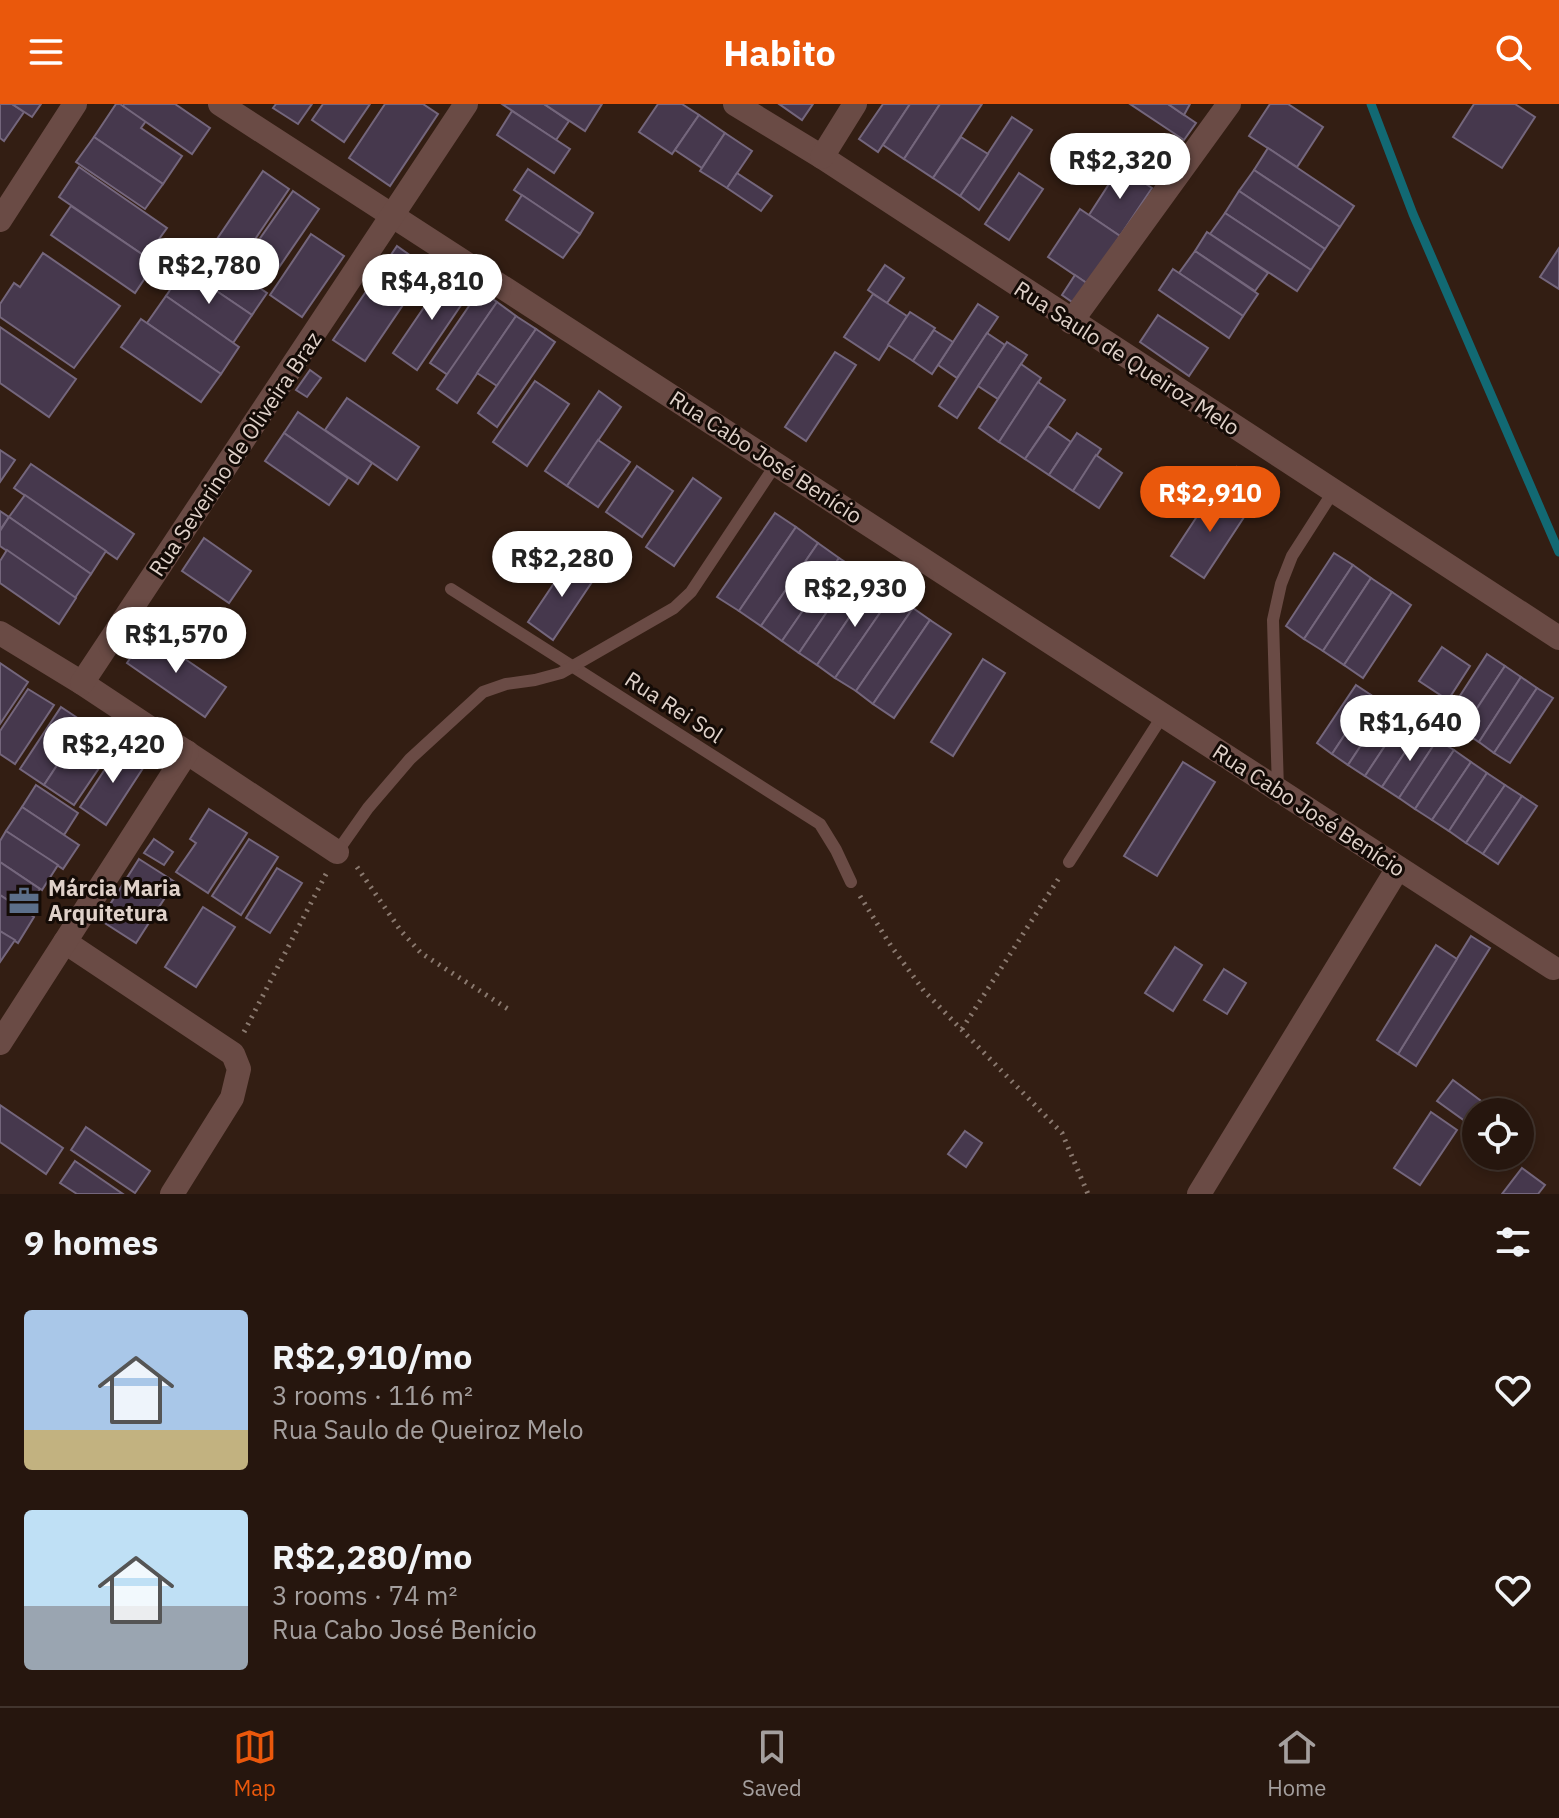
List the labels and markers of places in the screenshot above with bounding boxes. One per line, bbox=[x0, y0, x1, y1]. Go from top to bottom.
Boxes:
pin: R$2,320 bbox=[1046, 133, 1194, 201]
pin: R$2,780 bbox=[135, 238, 283, 306]
pin: R$4,810 bbox=[358, 254, 506, 322]
pin: R$2,910 bbox=[1136, 466, 1284, 534]
pin: R$2,280 bbox=[488, 531, 636, 599]
pin: R$2,930 bbox=[781, 561, 929, 629]
pin: R$1,570 bbox=[102, 607, 250, 675]
pin: R$1,640 bbox=[1336, 695, 1484, 763]
pin: R$2,420 bbox=[39, 717, 187, 785]
place label: Márcia Maria Arquitetura bbox=[48, 873, 181, 927]
office icon: Márcia Maria Arquitetura bbox=[7, 884, 41, 918]

